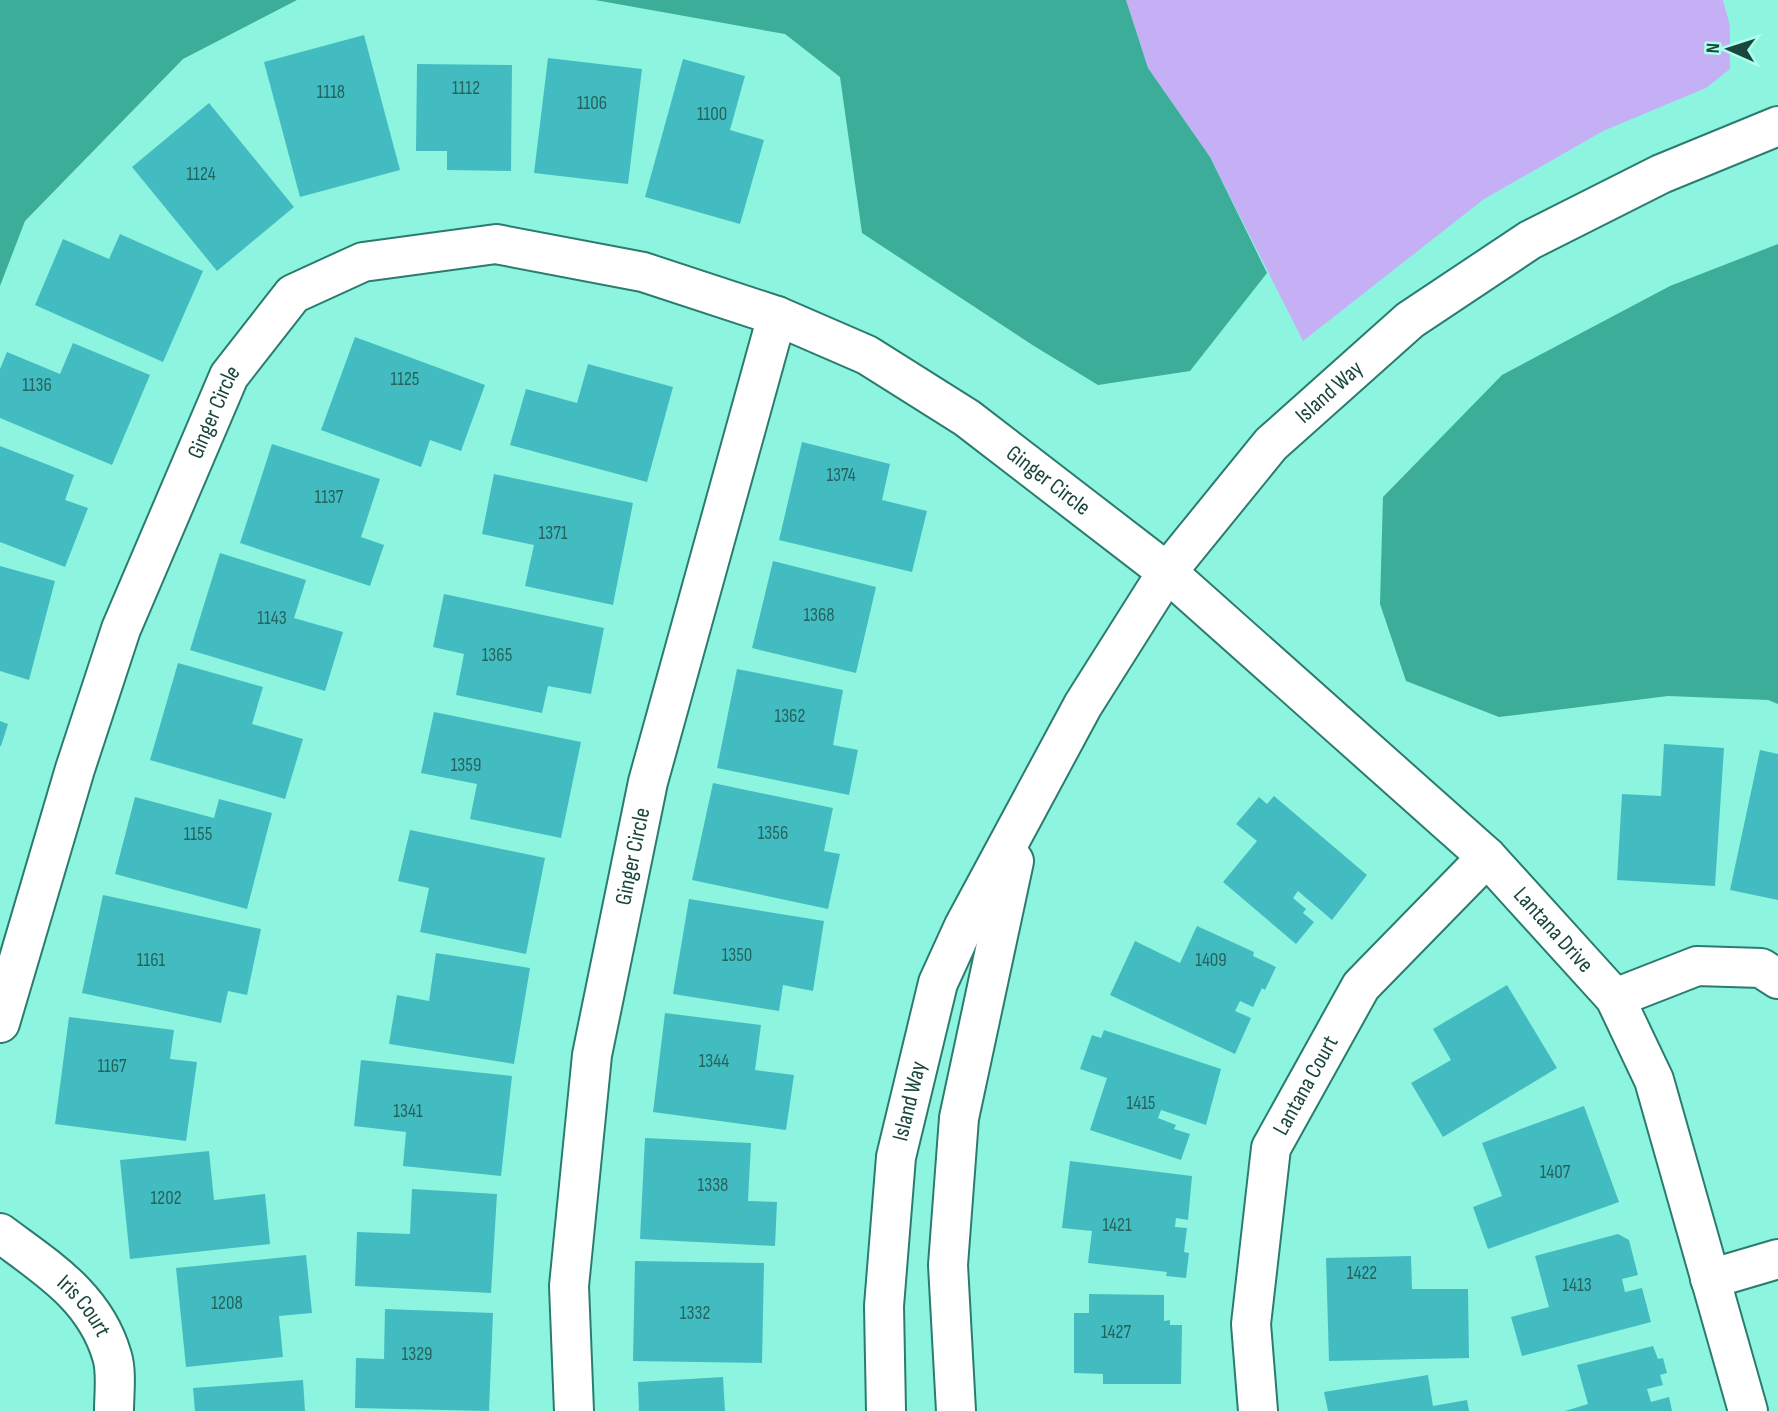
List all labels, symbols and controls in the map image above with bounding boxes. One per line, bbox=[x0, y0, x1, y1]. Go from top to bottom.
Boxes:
north arrow bbox=[1694, 14, 1764, 84]
text: N bbox=[1702, 43, 1725, 54]
house number: 1112 bbox=[452, 77, 480, 100]
house number: 1118 bbox=[317, 81, 345, 104]
house number: 1106 bbox=[577, 92, 607, 115]
house number: 1100 bbox=[697, 103, 727, 126]
house number: 1124 bbox=[186, 163, 216, 186]
street label: Island Way bbox=[1290, 354, 1369, 429]
street label: Ginger Circle bbox=[181, 359, 246, 463]
house number: 1125 bbox=[391, 368, 419, 391]
house number: 1136 bbox=[22, 374, 52, 397]
street label: Ginger Circle bbox=[1001, 439, 1096, 522]
house number: 1374 bbox=[826, 464, 856, 487]
house number: 1137 bbox=[315, 486, 344, 509]
house number: 1371 bbox=[539, 522, 568, 545]
house number: 1368 bbox=[803, 604, 835, 627]
house number: 1143 bbox=[257, 607, 287, 630]
house number: 1365 bbox=[482, 644, 512, 667]
house number: 1362 bbox=[775, 705, 805, 728]
house number: 1359 bbox=[451, 754, 481, 777]
street label: Ginger Circle bbox=[609, 805, 656, 908]
house number: 1356 bbox=[758, 822, 788, 845]
house number: 1155 bbox=[184, 823, 212, 846]
street label: Lantana Drive bbox=[1507, 881, 1599, 979]
house number: 1350 bbox=[722, 944, 752, 967]
house number: 1161 bbox=[137, 949, 165, 972]
house number: 1409 bbox=[1195, 949, 1227, 972]
street label: Lantana Court bbox=[1267, 1031, 1345, 1140]
house number: 1344 bbox=[699, 1050, 729, 1073]
house number: 1167 bbox=[97, 1055, 127, 1078]
street label: Island Way bbox=[886, 1058, 933, 1144]
house number: 1415 bbox=[1127, 1092, 1155, 1115]
house number: 1341 bbox=[393, 1100, 423, 1123]
house number: 1407 bbox=[1540, 1161, 1571, 1184]
house number: 1338 bbox=[698, 1174, 728, 1197]
house number: 1202 bbox=[151, 1187, 182, 1210]
house number: 1421 bbox=[1102, 1214, 1132, 1237]
house number: 1422 bbox=[1347, 1262, 1377, 1285]
street label: Iris Court bbox=[51, 1269, 117, 1341]
house number: 1413 bbox=[1562, 1274, 1592, 1297]
house number: 1208 bbox=[211, 1292, 243, 1315]
house number: 1332 bbox=[680, 1302, 710, 1325]
house number: 1427 bbox=[1101, 1321, 1131, 1344]
house number: 1329 bbox=[402, 1343, 432, 1366]

